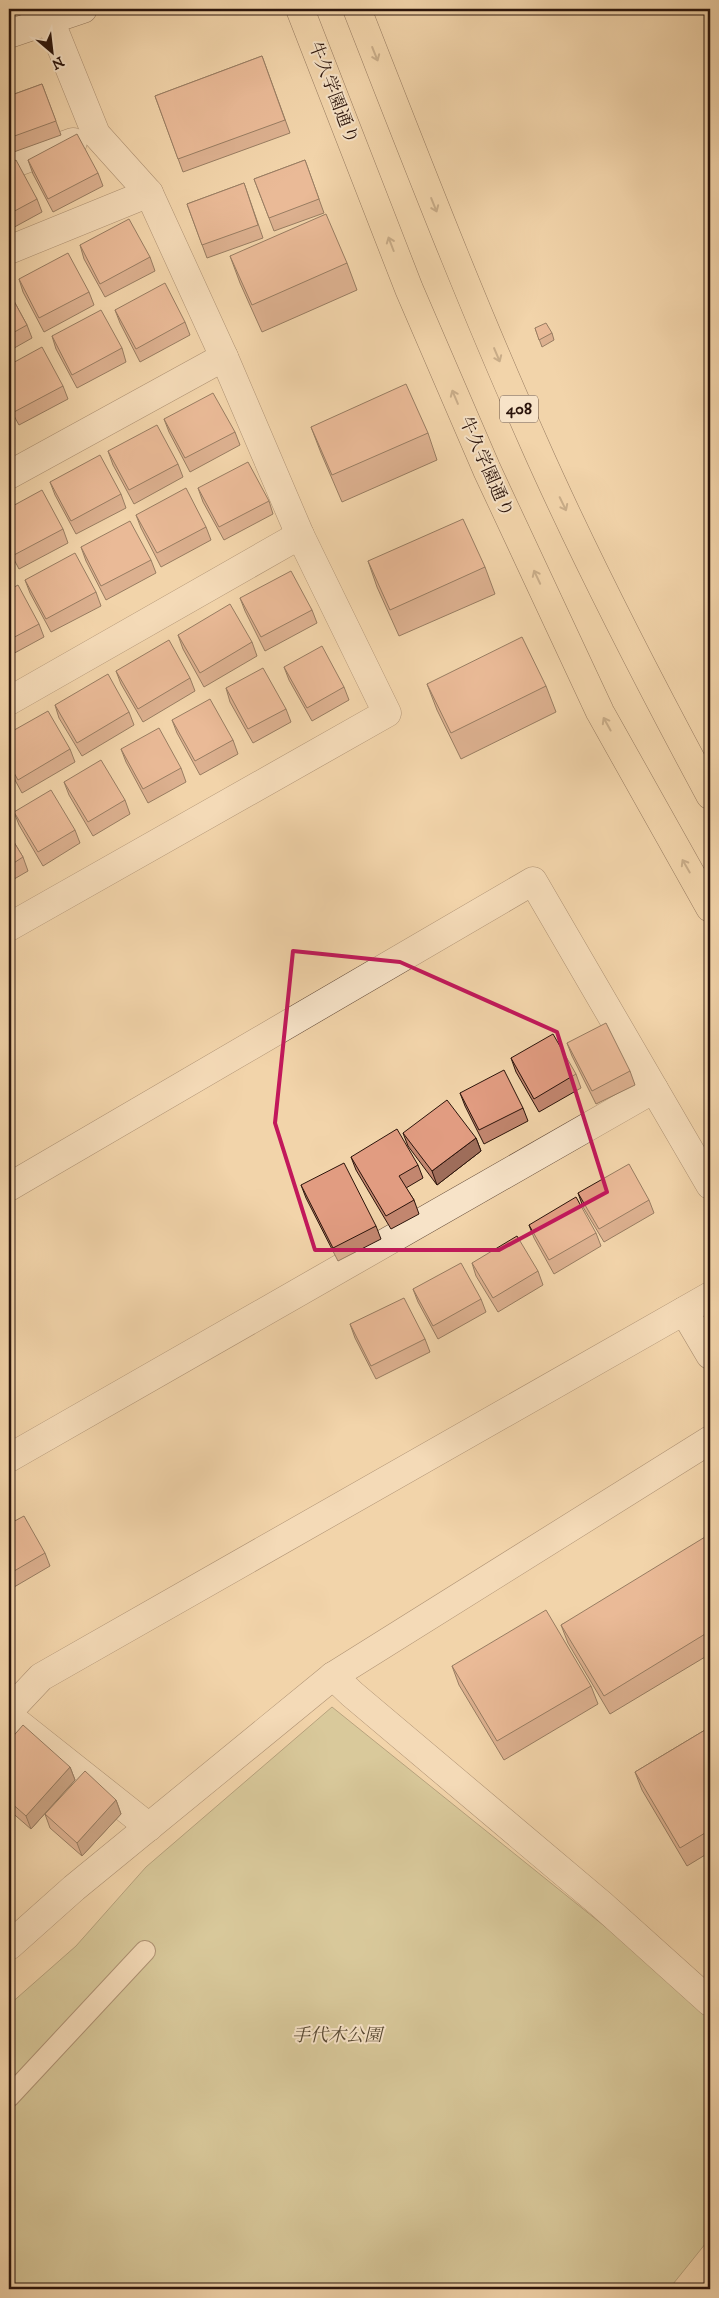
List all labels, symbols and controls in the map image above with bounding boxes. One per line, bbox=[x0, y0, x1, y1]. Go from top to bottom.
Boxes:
north arrow bbox=[28, 28, 78, 78]
street label: 牛久学園通り bbox=[303, 39, 363, 147]
one-way arrow bbox=[370, 46, 380, 61]
text: N bbox=[48, 52, 67, 73]
one-way arrow bbox=[430, 197, 440, 212]
one-way arrow bbox=[386, 236, 395, 252]
one-way arrow bbox=[493, 347, 502, 362]
one-way arrow bbox=[450, 390, 460, 405]
road number: 408 bbox=[500, 396, 538, 422]
street label: 牛久学園通り bbox=[454, 413, 518, 521]
one-way arrow bbox=[558, 496, 568, 511]
one-way arrow bbox=[531, 570, 541, 585]
one-way arrow bbox=[601, 717, 611, 731]
one-way arrow bbox=[681, 858, 691, 873]
park label: 手代木公園 bbox=[292, 2025, 385, 2047]

